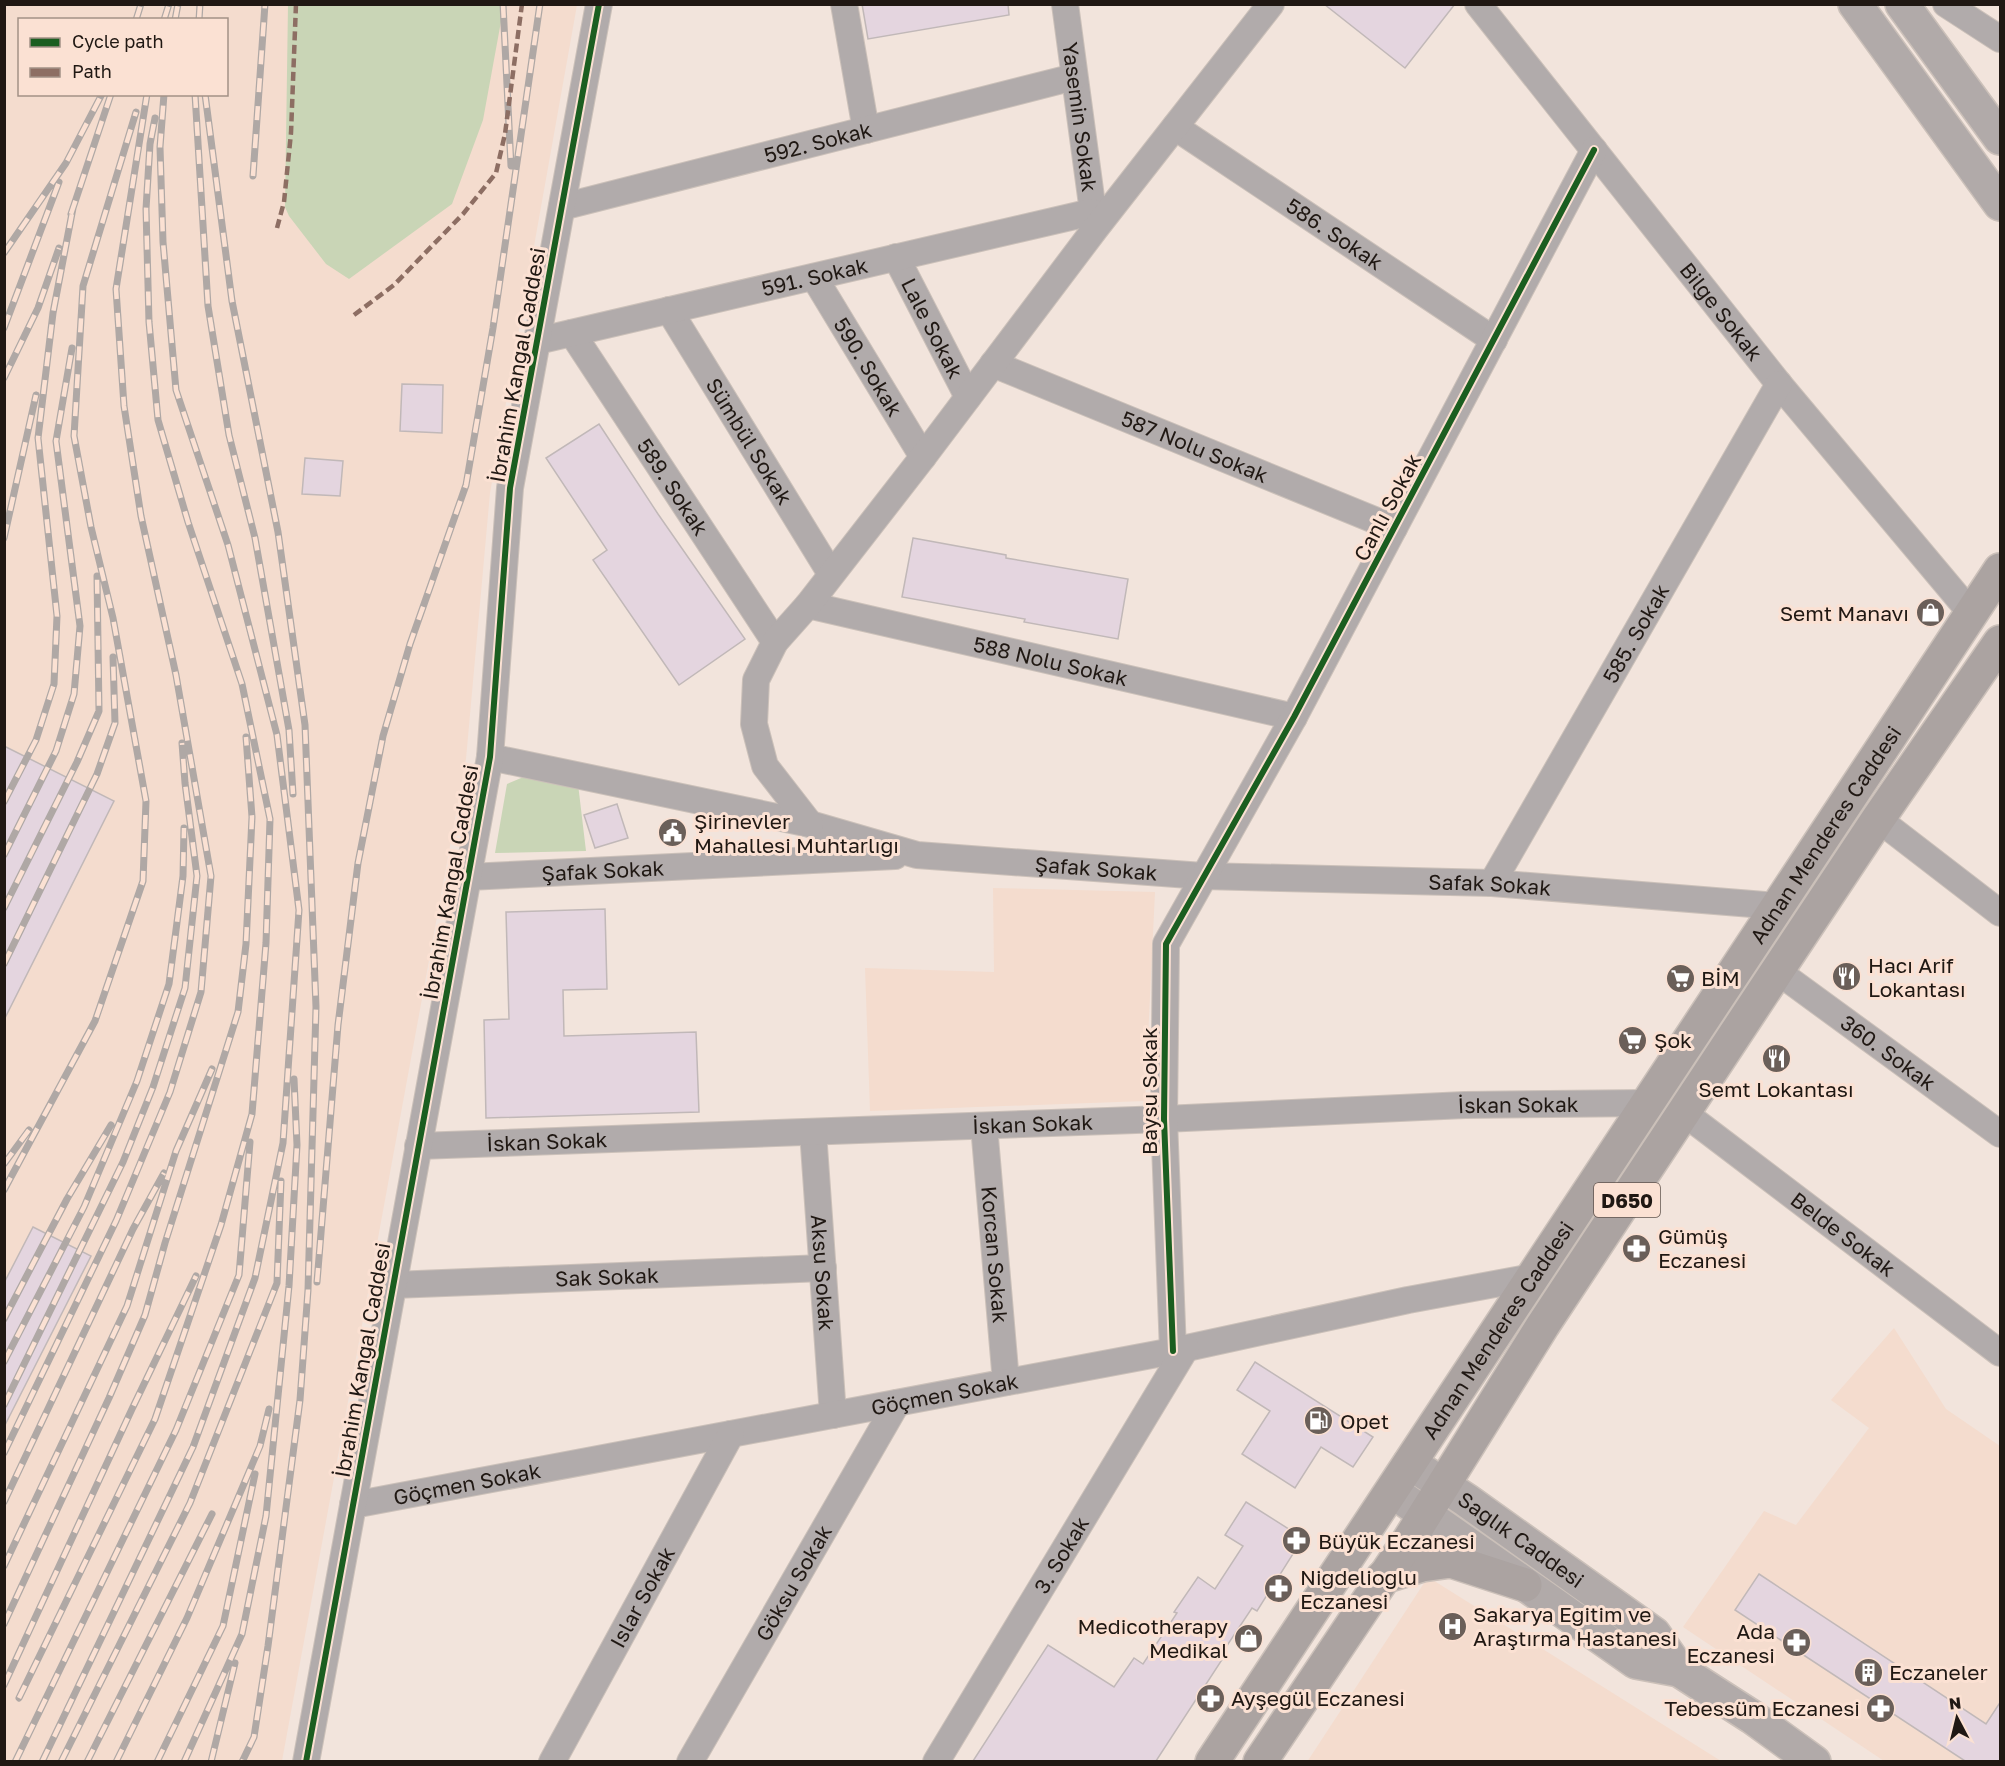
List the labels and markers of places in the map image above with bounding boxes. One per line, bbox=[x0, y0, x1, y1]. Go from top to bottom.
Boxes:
shop icon: Semt Manavı bbox=[1914, 597, 1946, 629]
place label: Semt Manavı bbox=[1780, 600, 1909, 626]
place label: Şirinevler Mahallesi Muhtarlığı bbox=[694, 808, 899, 858]
public building icon: Şirinevler Mahallesi Muhtarlığı bbox=[657, 817, 689, 849]
place label: Hacı Arif Lokantası bbox=[1868, 952, 1966, 1002]
restaurant icon: Hacı Arif Lokantası bbox=[1831, 961, 1863, 993]
supermarket icon: BİM bbox=[1664, 962, 1696, 994]
place label: BİM bbox=[1701, 965, 1740, 991]
supermarket icon: Şok bbox=[1617, 1024, 1649, 1056]
place label: Şok bbox=[1654, 1027, 1692, 1053]
restaurant icon: Semt Lokantası bbox=[1760, 1042, 1792, 1074]
place label: Semt Lokantası bbox=[1698, 1076, 1854, 1102]
place label: Gümüş Eczanesi bbox=[1658, 1223, 1746, 1273]
pharmacy icon: Gümüş Eczanesi bbox=[1621, 1232, 1653, 1264]
fuel station icon: Opet bbox=[1303, 1405, 1335, 1437]
place label: Opet bbox=[1340, 1408, 1389, 1434]
pharmacy icon: Büyük Eczanesi bbox=[1281, 1525, 1313, 1557]
place label: Büyük Eczanesi bbox=[1318, 1528, 1475, 1554]
place label: Niğdelioğlu Eczanesi bbox=[1300, 1564, 1417, 1614]
pharmacy icon: Niğdelioğlu Eczanesi bbox=[1263, 1573, 1295, 1605]
place label: Sakarya Eğitim ve Araştırma Hastanesi bbox=[1473, 1601, 1677, 1651]
hospital icon: Sakarya Eğitim ve Araştırma Hastanesi bbox=[1436, 1610, 1468, 1642]
place label: Medicotherapy Medikal bbox=[1078, 1613, 1228, 1663]
place label: Ada Eczanesi bbox=[1687, 1618, 1775, 1668]
shop icon: Medicotherapy Medikal bbox=[1233, 1622, 1265, 1654]
pharmacy icon: Ada Eczanesi bbox=[1780, 1627, 1812, 1659]
building icon: Eczaneler bbox=[1852, 1656, 1884, 1688]
place label: Eczaneler bbox=[1889, 1659, 1988, 1685]
pharmacy icon: Ayşegül Eczanesi bbox=[1194, 1682, 1226, 1714]
place label: Ayşegül Eczanesi bbox=[1231, 1685, 1405, 1711]
pharmacy icon: Tebessüm Eczanesi bbox=[1865, 1692, 1897, 1724]
place label: Tebessüm Eczanesi bbox=[1664, 1695, 1860, 1721]

